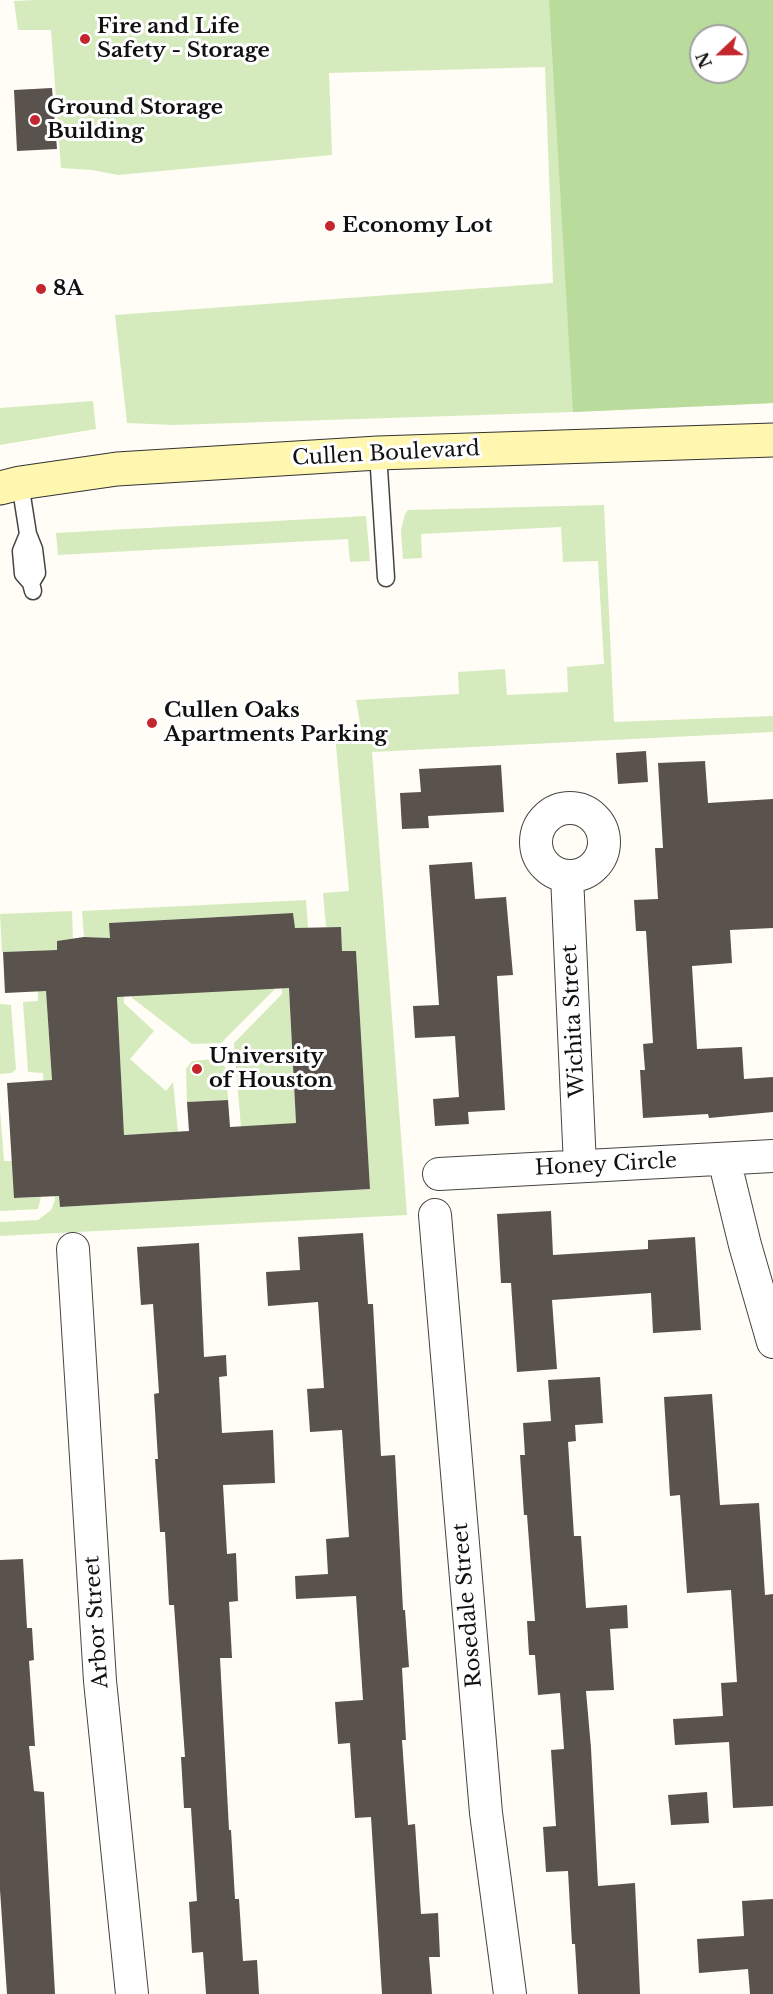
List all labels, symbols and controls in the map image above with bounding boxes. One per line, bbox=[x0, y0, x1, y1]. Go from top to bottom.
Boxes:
place label: Fire and Life Safety - Storage bbox=[97, 14, 270, 64]
north arrow bbox=[689, 24, 749, 84]
marker: Fire and Life Safety - Storage bbox=[78, 32, 92, 46]
text: N bbox=[692, 49, 716, 71]
place label: Ground Storage Building bbox=[47, 95, 223, 145]
marker: Ground Storage Building bbox=[28, 113, 42, 127]
place label: Economy Lot bbox=[342, 213, 492, 239]
marker: Economy Lot bbox=[323, 219, 337, 233]
place label: 8A bbox=[53, 276, 83, 302]
marker: 8A bbox=[34, 282, 48, 296]
street label: Cullen Boulevard bbox=[292, 437, 480, 471]
place label: Cullen Oaks Apartments Parking bbox=[164, 698, 387, 748]
marker: Cullen Oaks Apartments Parking bbox=[145, 716, 159, 730]
street label: Wichita Street bbox=[557, 944, 591, 1098]
place label: University of Houston bbox=[209, 1044, 333, 1094]
marker: University of Houston bbox=[190, 1062, 204, 1076]
street label: Honey Circle bbox=[534, 1149, 678, 1181]
street label: Rosedale Street bbox=[448, 1521, 488, 1689]
street label: Arbor Street bbox=[80, 1555, 114, 1689]

